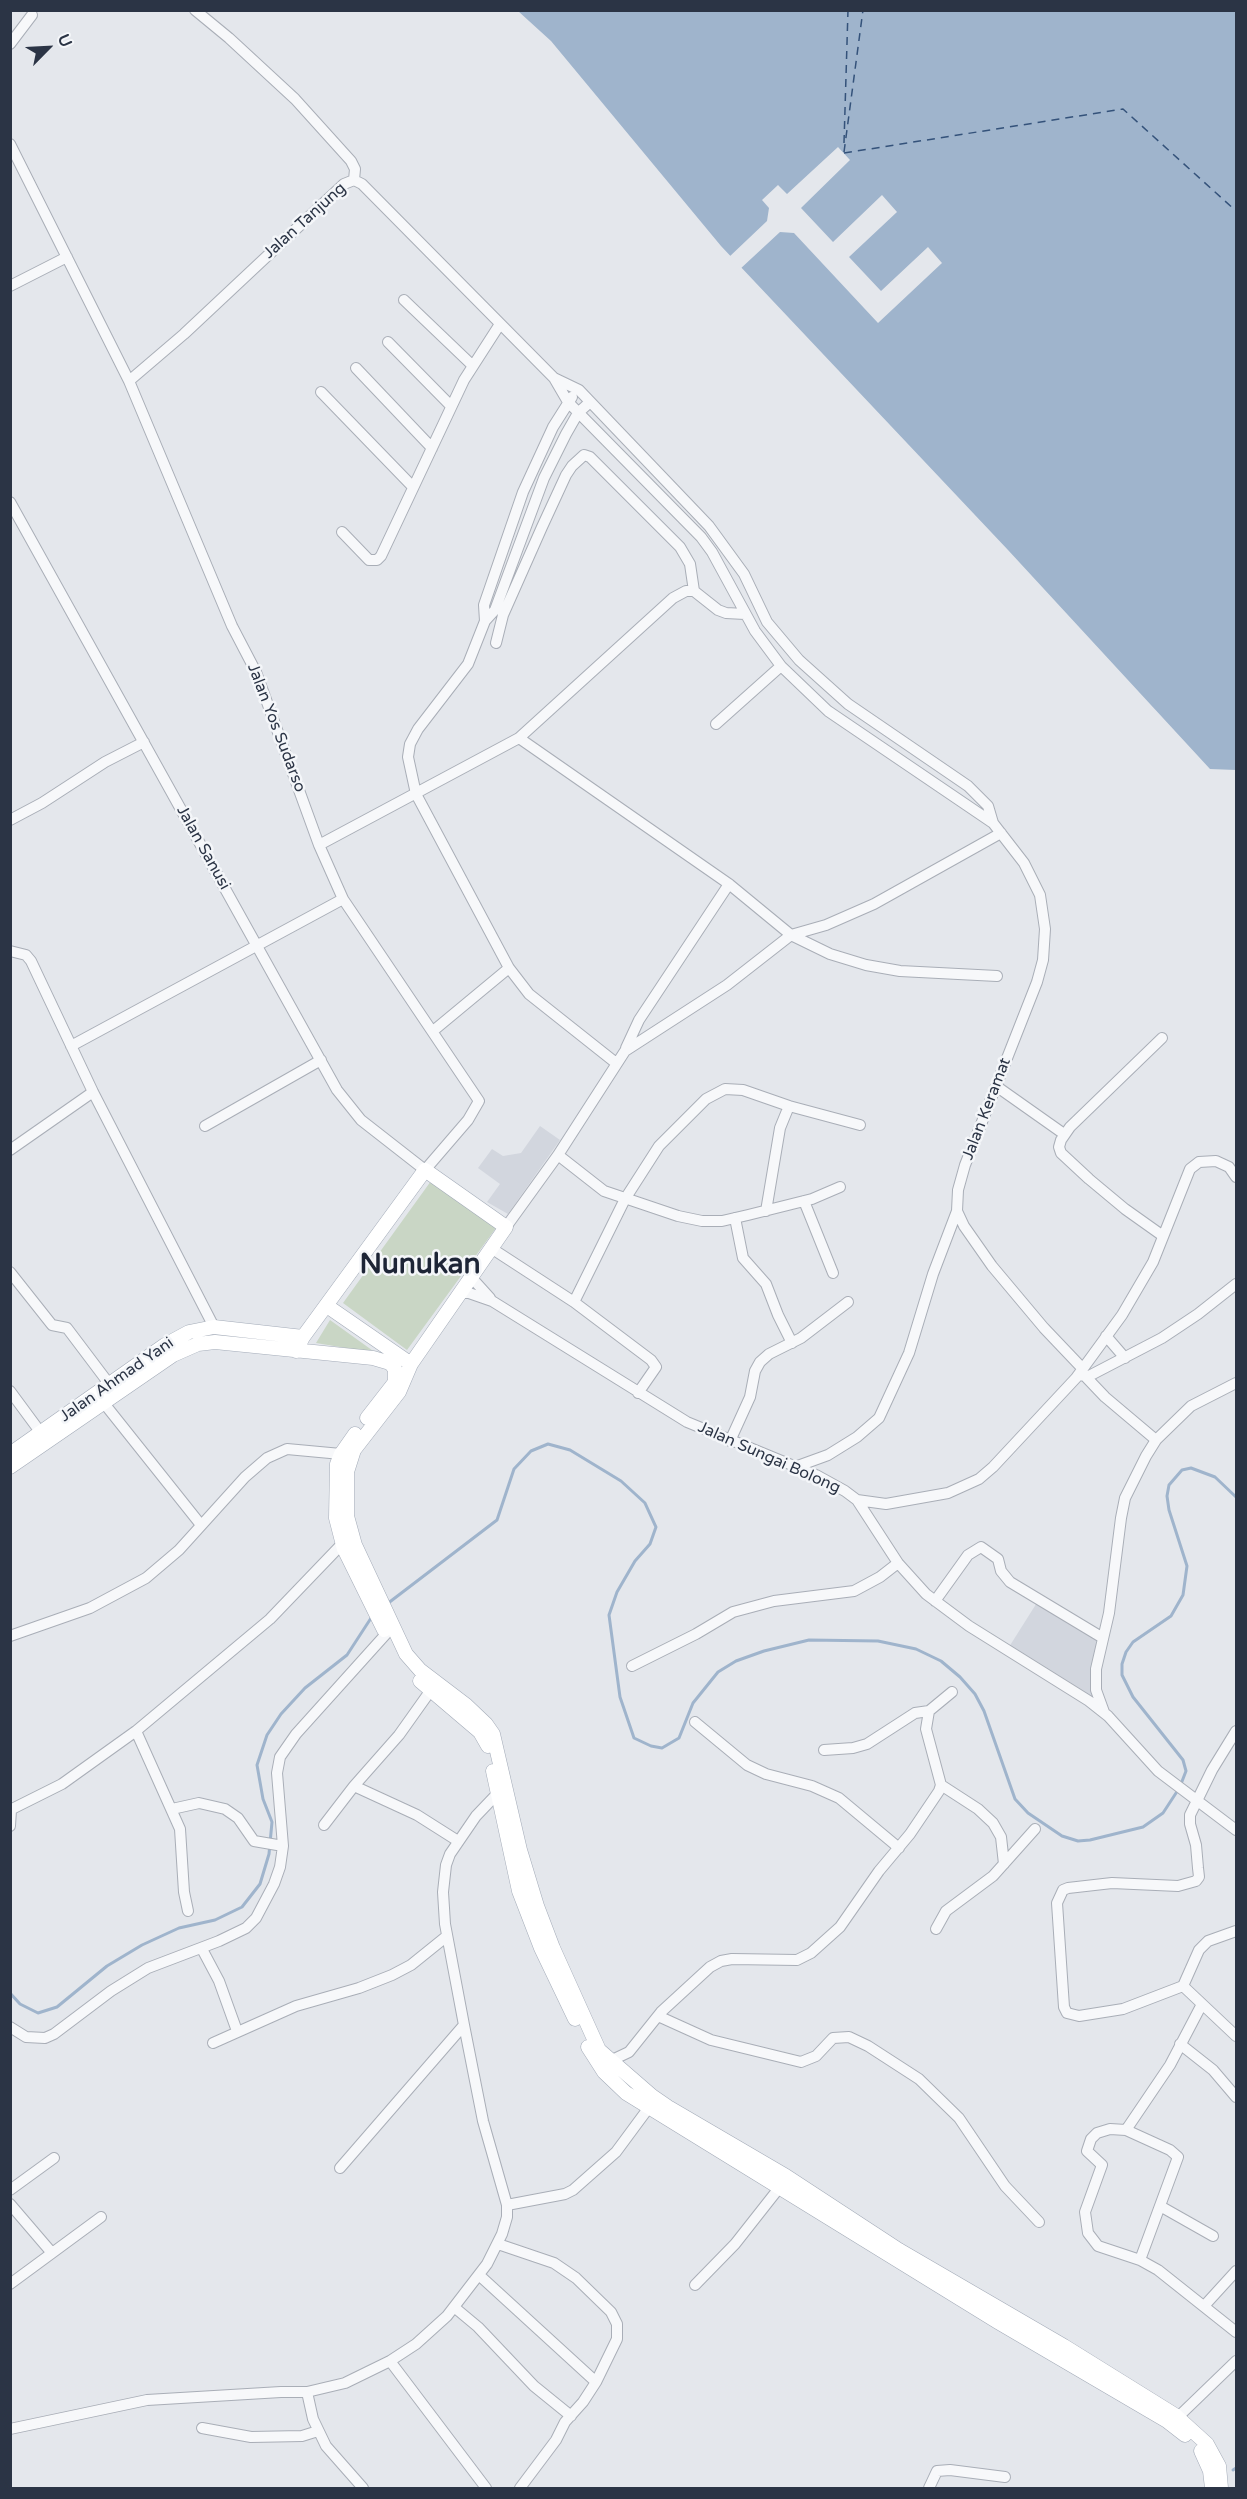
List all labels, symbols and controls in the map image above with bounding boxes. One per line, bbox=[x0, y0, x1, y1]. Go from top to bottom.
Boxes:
north arrow bbox=[18, 18, 78, 78]
text: U bbox=[53, 31, 76, 50]
street label: Jalan Tanjung bbox=[260, 179, 350, 263]
street label: Jalan Yos Sudarso bbox=[243, 661, 309, 795]
street label: Jalan Sanusi bbox=[172, 803, 234, 893]
street label: Jalan Keramat bbox=[959, 1055, 1015, 1163]
district label: Nunukan bbox=[360, 1249, 480, 1283]
street label: Jalan Ahmad Yani bbox=[56, 1334, 178, 1426]
street label: Jalan Sungai Bolong bbox=[695, 1418, 843, 1498]

